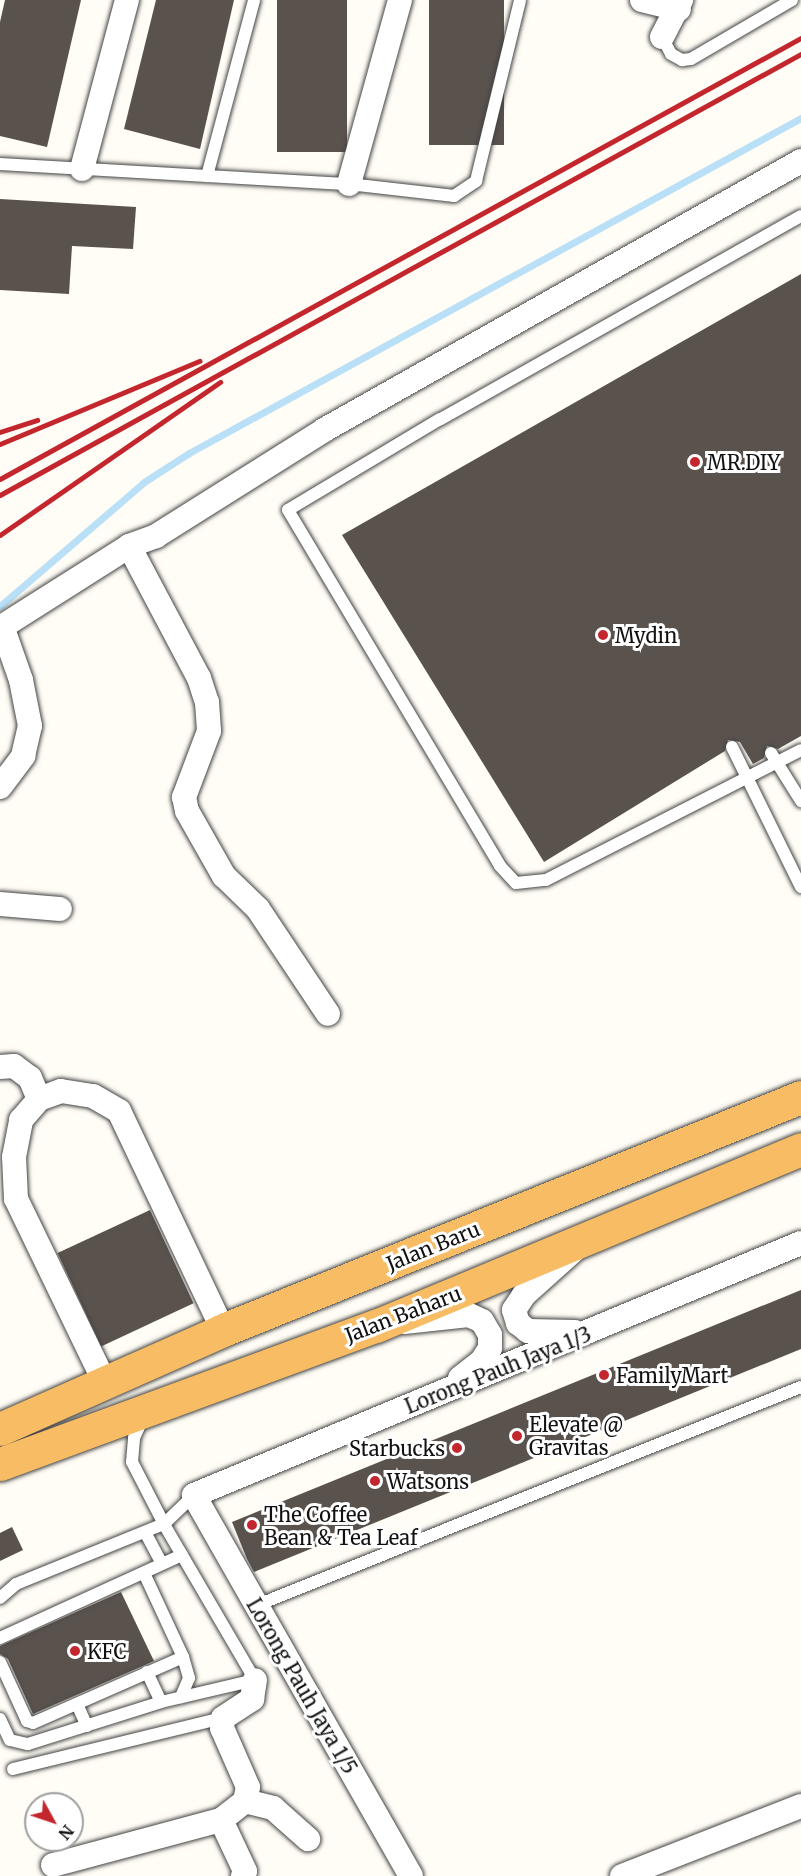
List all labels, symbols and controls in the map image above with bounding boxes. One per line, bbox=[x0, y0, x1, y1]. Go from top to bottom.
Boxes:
place label: MR.DIY bbox=[707, 450, 780, 474]
marker: MR.DIY bbox=[688, 455, 702, 469]
place label: Mydin bbox=[615, 623, 677, 647]
marker: Mydin bbox=[596, 628, 610, 642]
street label: Jalan Baru bbox=[383, 1216, 483, 1276]
street label: Jalan Baharu bbox=[341, 1281, 465, 1347]
street label: Lorong Pauh Jaya 1/3 bbox=[401, 1322, 595, 1418]
place label: FamilyMart bbox=[616, 1363, 728, 1387]
marker: FamilyMart bbox=[597, 1368, 611, 1382]
place label: Elevate @ Gravitas bbox=[529, 1412, 624, 1459]
marker: Elevate @ Gravitas bbox=[510, 1429, 524, 1443]
place label: Starbucks bbox=[349, 1436, 445, 1460]
marker: Starbucks bbox=[450, 1441, 464, 1455]
place label: Watsons bbox=[387, 1469, 469, 1493]
marker: Watsons bbox=[368, 1474, 382, 1488]
place label: The Coffee Bean & Tea Leaf bbox=[264, 1502, 417, 1549]
marker: The Coffee Bean & Tea Leaf bbox=[245, 1518, 259, 1532]
street label: Lorong Pauh Jaya 1/5 bbox=[242, 1594, 362, 1778]
place label: KFC bbox=[87, 1639, 127, 1663]
marker: KFC bbox=[68, 1644, 82, 1658]
north arrow bbox=[24, 1792, 84, 1852]
text: N bbox=[55, 1821, 78, 1844]

